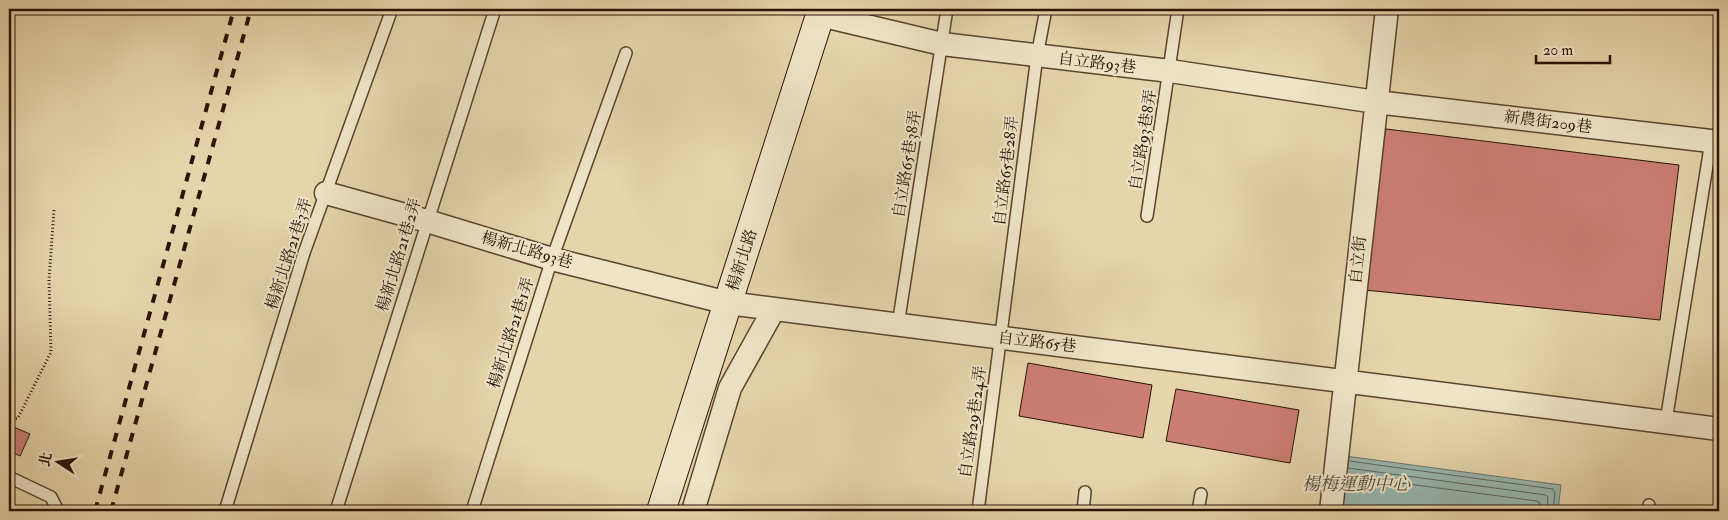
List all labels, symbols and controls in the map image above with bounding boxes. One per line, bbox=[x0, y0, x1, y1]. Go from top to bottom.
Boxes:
scale bar bbox=[1536, 32, 1609, 64]
text: 20 m bbox=[1543, 41, 1573, 60]
street label: 自立路93巷 bbox=[1057, 48, 1137, 78]
street label: 自立路93巷8弄 bbox=[1125, 88, 1161, 192]
street label: 新農街209巷 bbox=[1503, 107, 1593, 137]
street label: 自立路65巷38弄 bbox=[889, 109, 925, 219]
street label: 自立路65巷28弄 bbox=[989, 115, 1023, 227]
street label: 楊新北路21巷3弄 bbox=[262, 196, 316, 312]
street label: 楊新北路21巷2弄 bbox=[372, 196, 426, 314]
street label: 楊新北路 bbox=[723, 226, 761, 294]
street label: 楊新北路93巷 bbox=[479, 227, 575, 273]
street label: 自立街 bbox=[1346, 235, 1370, 285]
street label: 楊新北路21巷1弄 bbox=[484, 275, 538, 391]
street label: 自立路65巷 bbox=[997, 327, 1077, 357]
street label: 自立路29巷24弄 bbox=[955, 365, 991, 479]
north arrow bbox=[32, 438, 82, 488]
text: 北 bbox=[36, 451, 56, 468]
water label: 楊梅運動中心 bbox=[1302, 473, 1411, 496]

